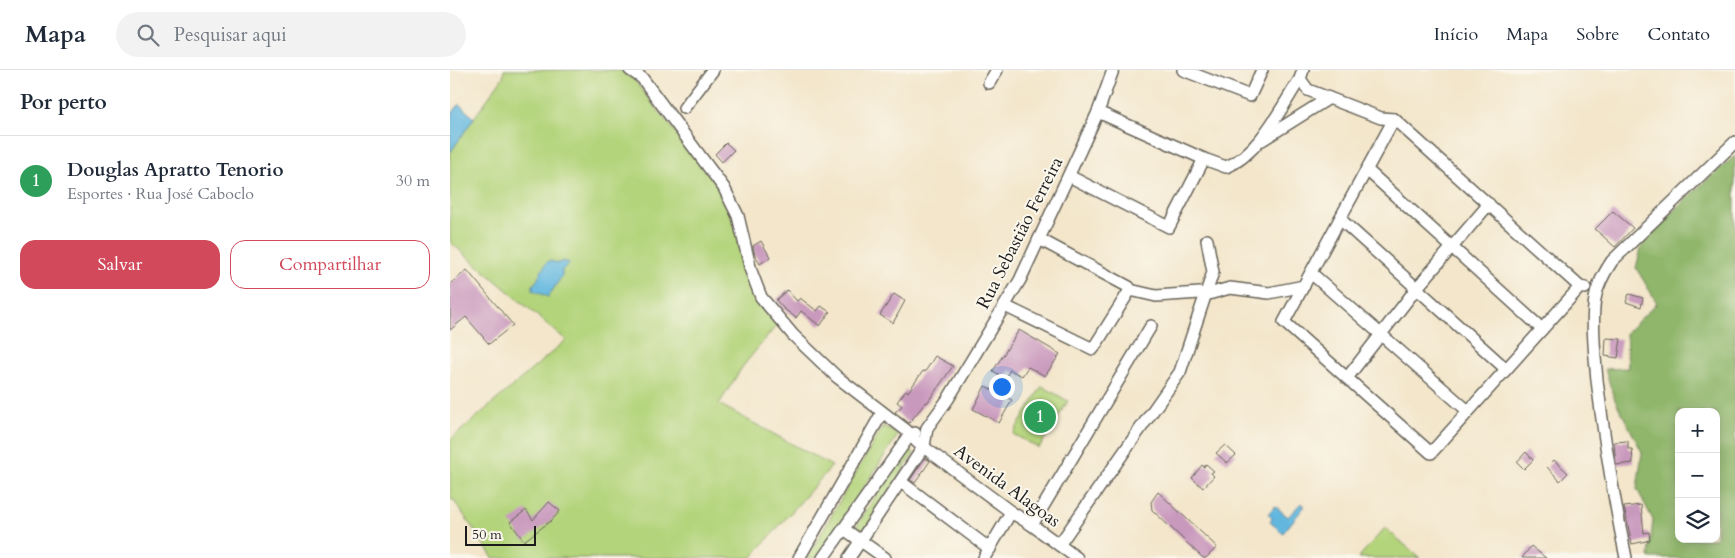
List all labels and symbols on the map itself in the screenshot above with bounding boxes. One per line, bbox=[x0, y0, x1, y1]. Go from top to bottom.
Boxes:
street label: Rua Sebastião Ferreira bbox=[971, 152, 1069, 313]
your location bbox=[989, 374, 1015, 400]
pin: 1 bbox=[1024, 398, 1056, 436]
street label: Avenida Alagoas bbox=[949, 439, 1065, 533]
scale bar bbox=[465, 523, 536, 546]

